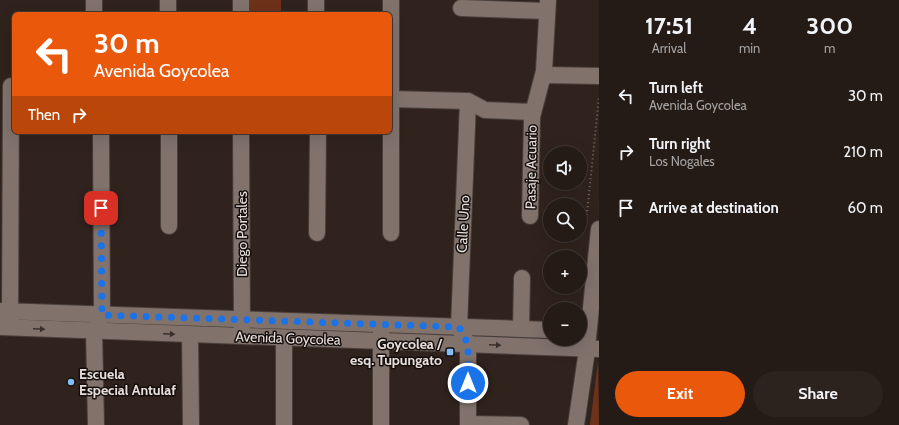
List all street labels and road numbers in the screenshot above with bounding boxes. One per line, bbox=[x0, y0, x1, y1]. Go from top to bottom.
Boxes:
street label: Pasaje Acuario bbox=[521, 124, 541, 209]
street label: Diego Portales bbox=[233, 191, 251, 277]
street label: Calle Uno bbox=[453, 194, 474, 253]
street label: Avenida Goycolea bbox=[235, 327, 341, 349]

